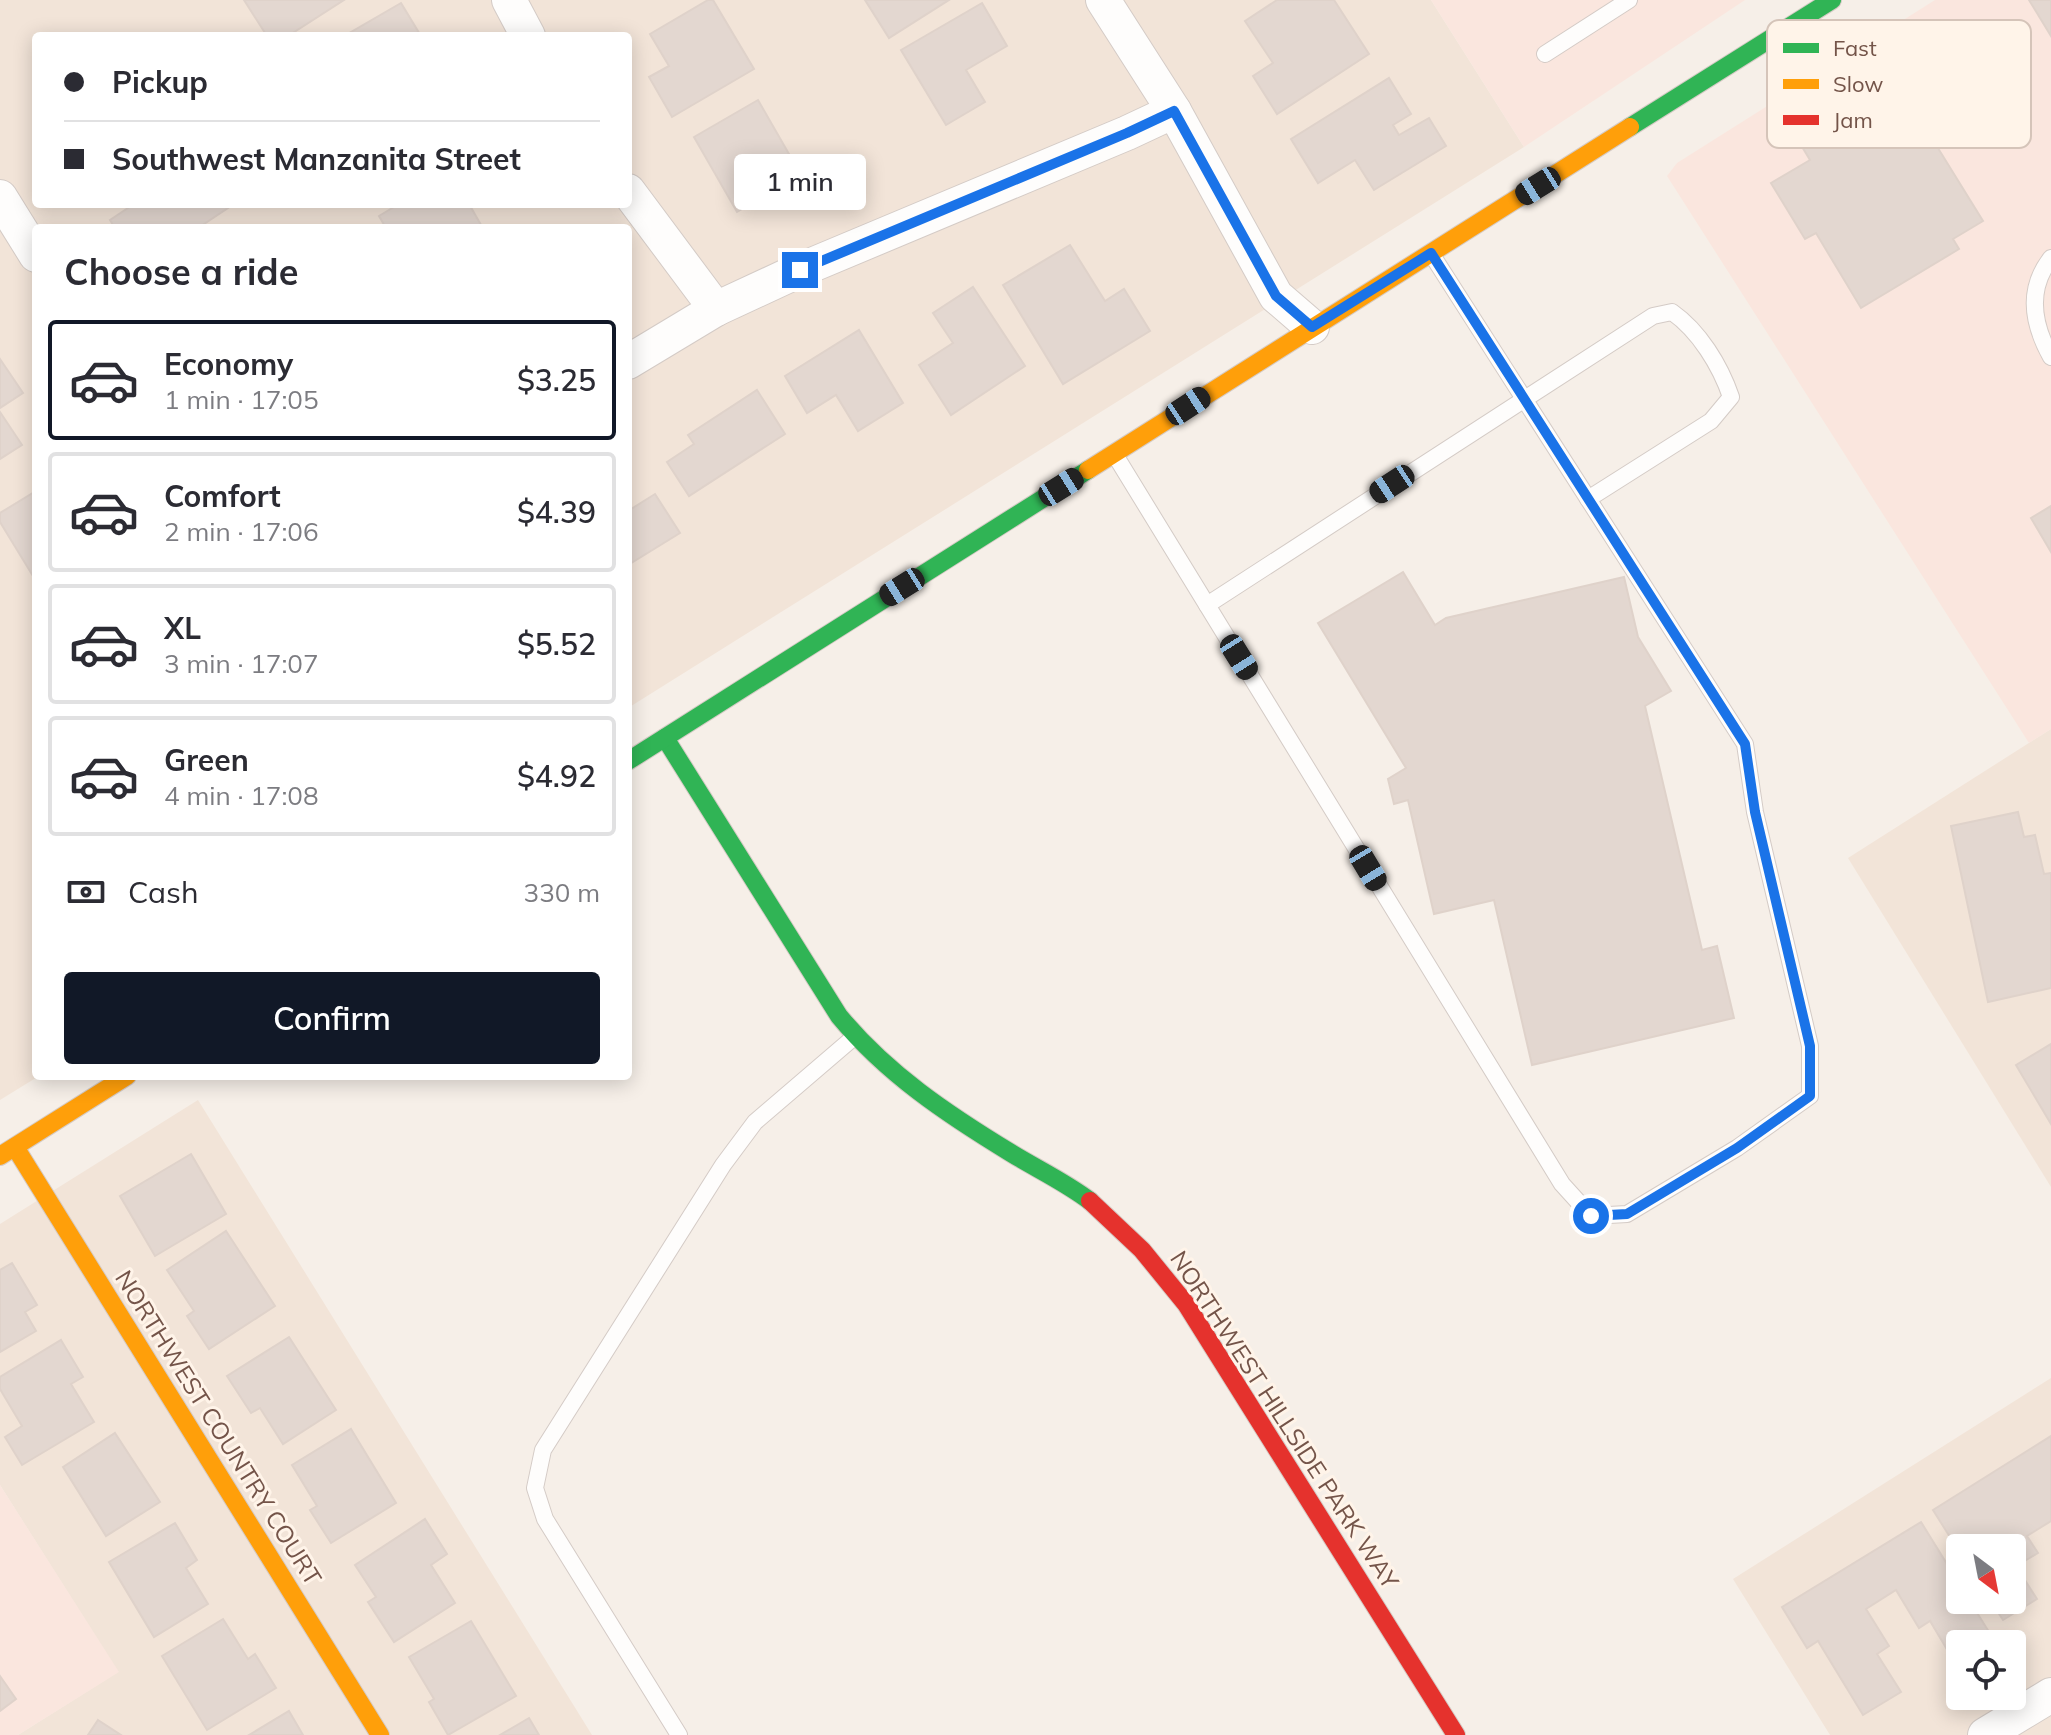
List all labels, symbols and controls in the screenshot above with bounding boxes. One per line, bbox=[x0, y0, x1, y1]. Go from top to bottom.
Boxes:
legend bbox=[1767, 20, 2031, 148]
text: Fast bbox=[1833, 34, 1877, 62]
text: Pickup bbox=[112, 63, 208, 101]
text: Slow bbox=[1833, 70, 1883, 98]
text: Jam bbox=[1833, 106, 1873, 134]
text: Southwest Manzanita Street bbox=[112, 140, 521, 178]
callout: 1 min bbox=[734, 154, 866, 210]
car bbox=[1511, 163, 1565, 209]
text: 1 min bbox=[766, 165, 834, 198]
text: Choose a ride bbox=[64, 249, 298, 294]
route end bbox=[782, 252, 818, 288]
icon: car bbox=[68, 344, 140, 416]
text: Economy bbox=[164, 345, 293, 383]
text: $3.25 bbox=[517, 361, 596, 399]
text: 1 min · 17:05 bbox=[164, 383, 319, 416]
car bbox=[1161, 383, 1215, 429]
car bbox=[1365, 461, 1419, 507]
car bbox=[1034, 464, 1088, 510]
icon: car bbox=[68, 476, 140, 548]
text: Comfort bbox=[164, 477, 281, 515]
text: $4.39 bbox=[517, 493, 596, 531]
text: 2 min · 17:06 bbox=[164, 515, 319, 548]
car bbox=[875, 564, 929, 610]
icon: car bbox=[68, 608, 140, 680]
text: XL bbox=[164, 609, 201, 647]
text: $5.52 bbox=[517, 625, 596, 663]
car bbox=[1216, 630, 1262, 684]
text: 3 min · 17:07 bbox=[164, 647, 319, 680]
icon: car bbox=[68, 740, 140, 812]
text: Green bbox=[164, 741, 249, 779]
text: $4.92 bbox=[517, 757, 596, 795]
text: 4 min · 17:08 bbox=[164, 779, 319, 812]
car bbox=[1345, 841, 1391, 895]
icon: cash bbox=[64, 870, 108, 914]
text: Cash bbox=[128, 873, 199, 911]
text: 330 m bbox=[524, 876, 600, 909]
button: Confirm bbox=[64, 972, 600, 1064]
route start bbox=[1573, 1198, 1609, 1234]
street label: NORTHWEST HILLSIDE PARK WAY bbox=[1164, 1245, 1406, 1594]
street label: NORTHWEST COUNTRY COURT bbox=[109, 1264, 329, 1591]
north arrow bbox=[1946, 1534, 2026, 1614]
map controls bbox=[1946, 1534, 2026, 1710]
button: locate bbox=[1946, 1630, 2026, 1710]

